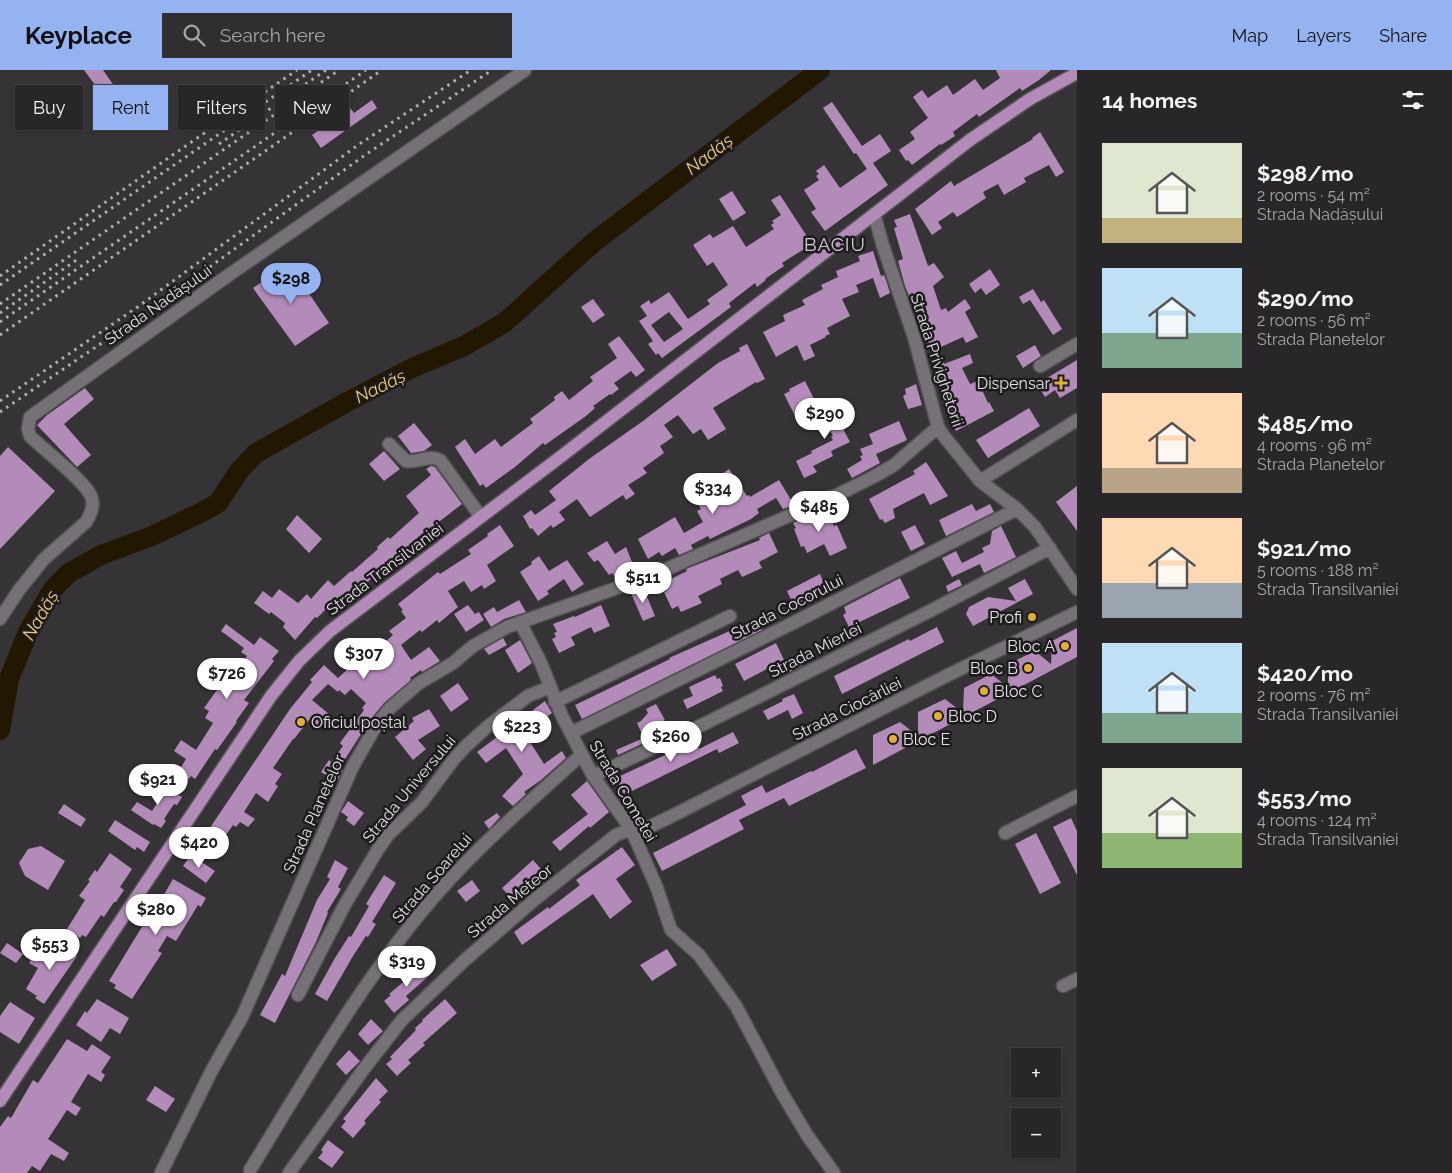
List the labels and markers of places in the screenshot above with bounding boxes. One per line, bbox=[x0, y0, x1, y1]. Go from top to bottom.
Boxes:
pin: $298 bbox=[261, 262, 321, 305]
place label: Dispensar bbox=[977, 374, 1050, 393]
marker: Dispensar bbox=[1054, 376, 1068, 390]
pin: $290 bbox=[795, 398, 855, 440]
pin: $334 bbox=[683, 472, 743, 515]
pin: $485 bbox=[789, 490, 849, 533]
pin: $511 bbox=[613, 562, 673, 604]
place label: Profi bbox=[989, 608, 1022, 627]
marker: Profi bbox=[1026, 611, 1038, 623]
place label: Bloc A bbox=[1007, 637, 1055, 656]
pin: $307 bbox=[334, 638, 394, 680]
marker: Bloc A bbox=[1059, 640, 1071, 652]
pin: $726 bbox=[197, 658, 257, 700]
place label: Bloc B bbox=[970, 659, 1018, 678]
marker: Bloc B bbox=[1022, 662, 1034, 674]
place label: Bloc C bbox=[994, 682, 1042, 701]
marker: Bloc C bbox=[978, 685, 990, 697]
place label: Bloc D bbox=[948, 707, 997, 726]
pin: $223 bbox=[492, 710, 552, 753]
marker: Bloc D bbox=[932, 710, 944, 722]
place label: Oficiul poștal bbox=[311, 713, 407, 732]
marker: Oficiul poștal bbox=[295, 716, 307, 728]
pin: $260 bbox=[641, 720, 701, 763]
place label: Bloc E bbox=[903, 730, 950, 749]
marker: Bloc E bbox=[887, 733, 899, 745]
pin: $921 bbox=[128, 764, 188, 806]
pin: $420 bbox=[169, 826, 229, 869]
pin: $280 bbox=[126, 894, 186, 936]
pin: $553 bbox=[20, 928, 80, 971]
pin: $319 bbox=[377, 946, 437, 988]

